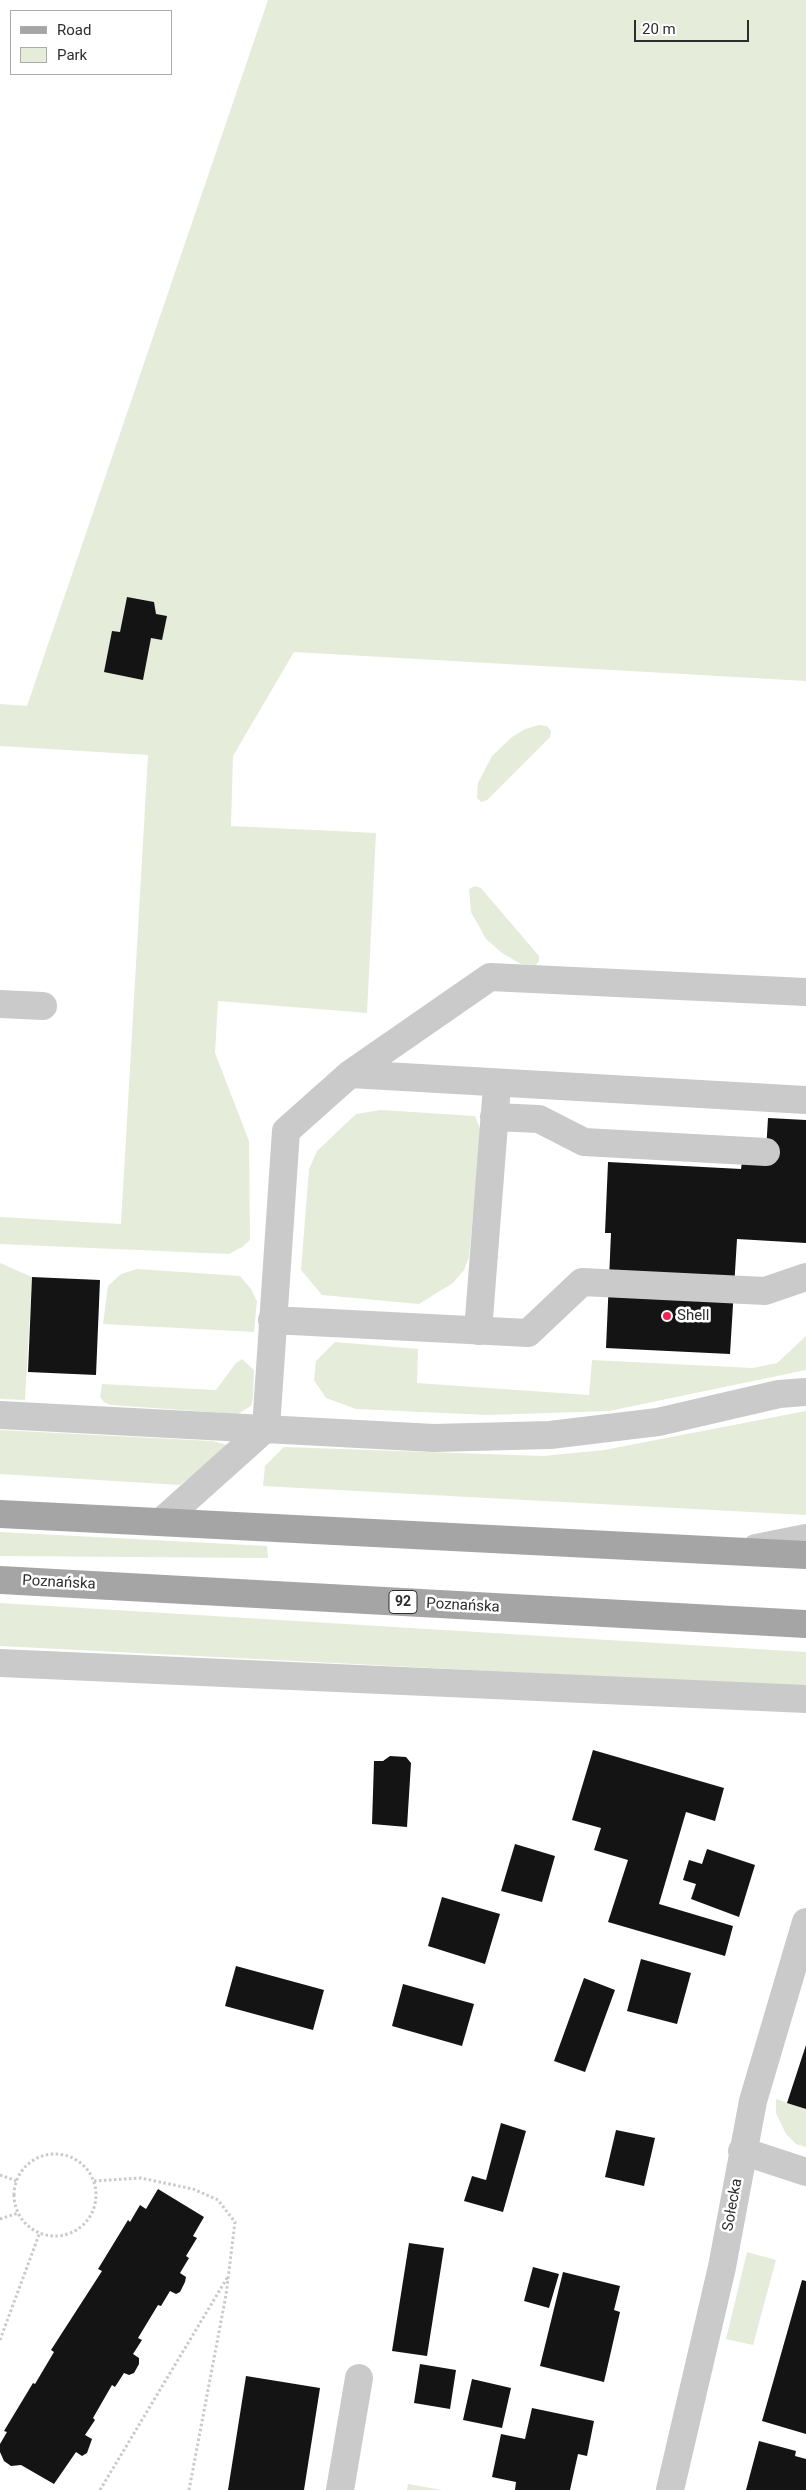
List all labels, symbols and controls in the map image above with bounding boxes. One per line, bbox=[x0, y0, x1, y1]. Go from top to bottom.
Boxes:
legend bbox=[10, 10, 172, 75]
scale bar bbox=[636, 10, 751, 42]
text: 20 m bbox=[642, 20, 676, 38]
text: Road bbox=[57, 21, 91, 39]
text: Park bbox=[57, 46, 87, 64]
place label: Shell bbox=[677, 1307, 709, 1325]
marker: Shell bbox=[661, 1310, 673, 1322]
street label: Poznańska bbox=[22, 1572, 96, 1594]
road number: 92 bbox=[389, 1590, 417, 1614]
street label: Poznańska bbox=[426, 1595, 500, 1617]
street label: Sołecka bbox=[720, 2177, 746, 2233]

